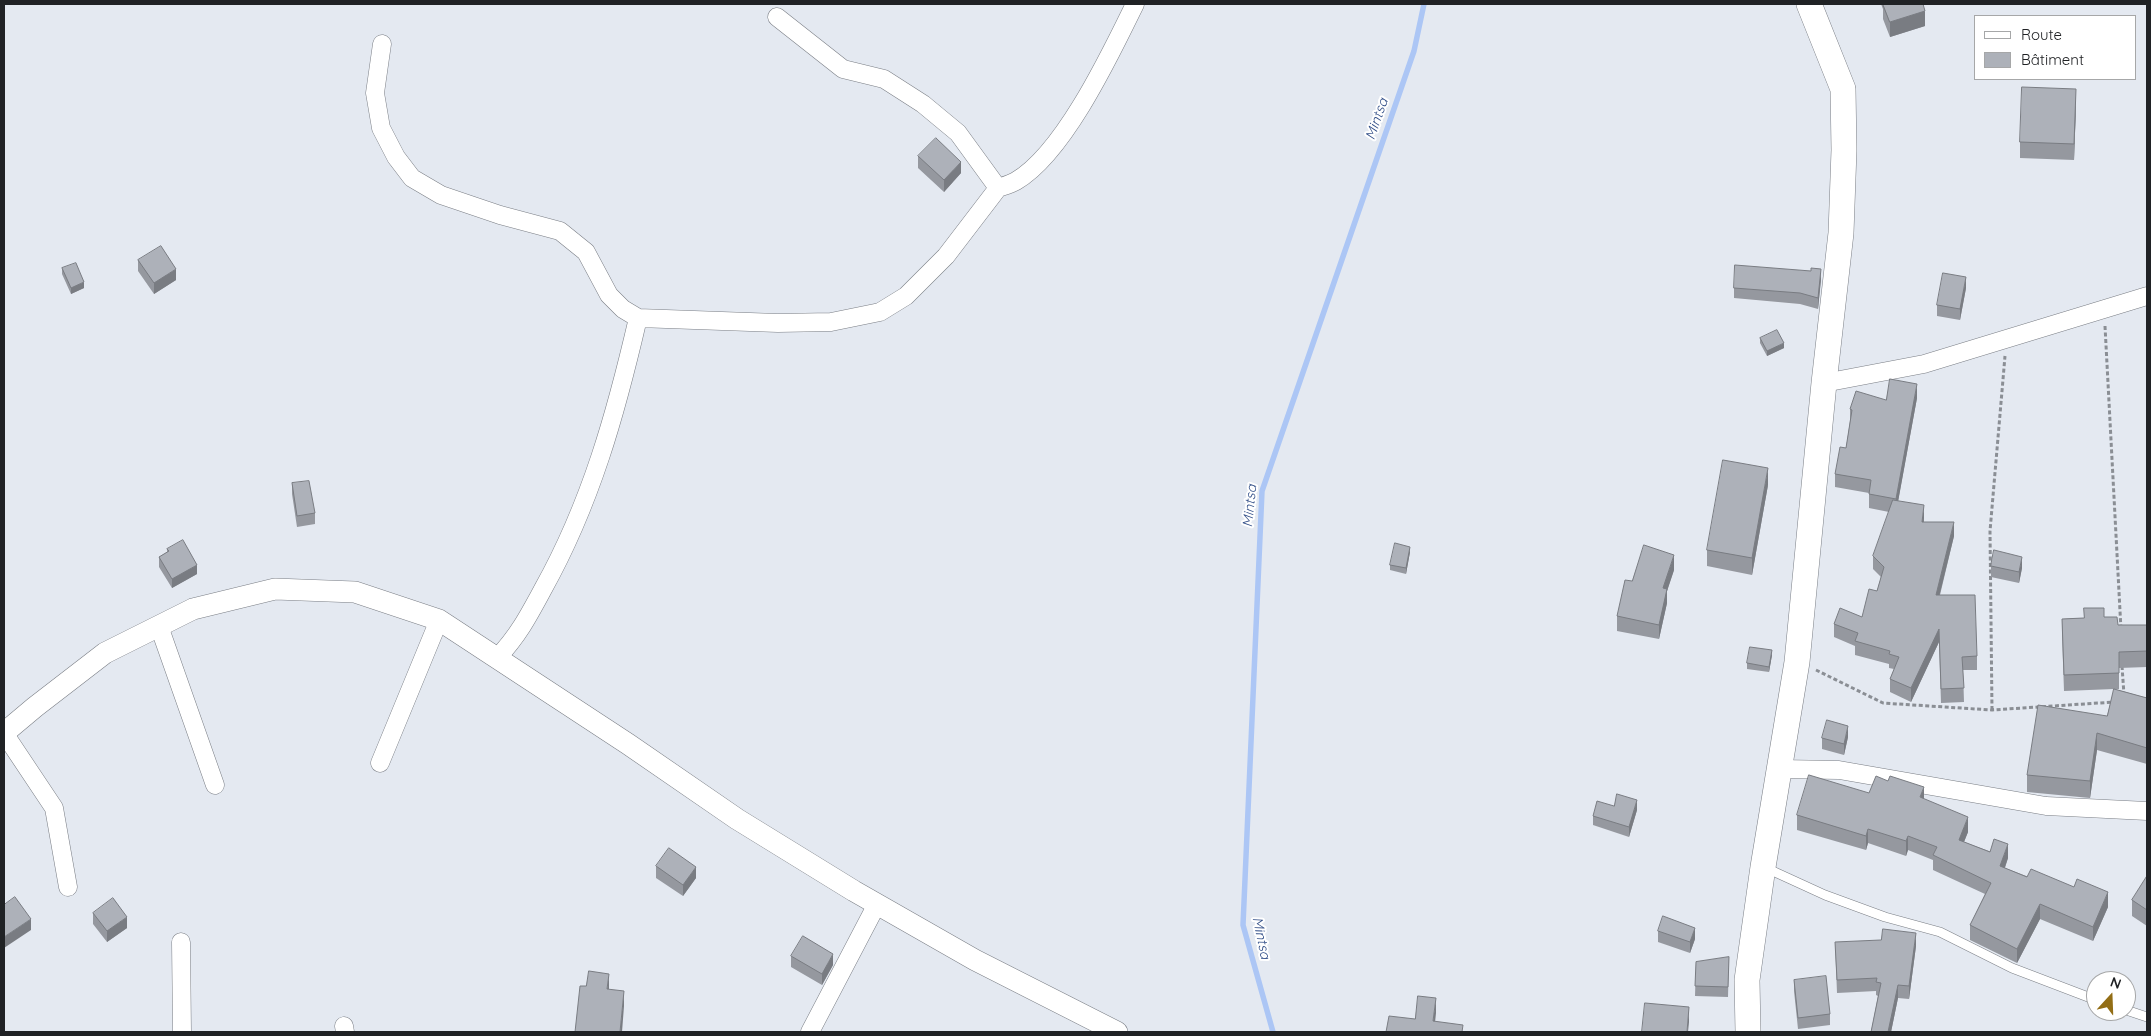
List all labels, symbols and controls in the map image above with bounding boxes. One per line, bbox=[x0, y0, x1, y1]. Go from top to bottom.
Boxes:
legend bbox=[1974, 15, 2136, 80]
text: Route bbox=[2021, 25, 2062, 44]
text: Bâtiment bbox=[2021, 50, 2084, 69]
water label: Mintsa bbox=[1362, 96, 1392, 142]
water label: Mintsa bbox=[1239, 484, 1261, 528]
water label: Mintsa bbox=[1248, 915, 1274, 961]
north arrow bbox=[2086, 971, 2136, 1021]
text: N bbox=[2108, 973, 2124, 993]

